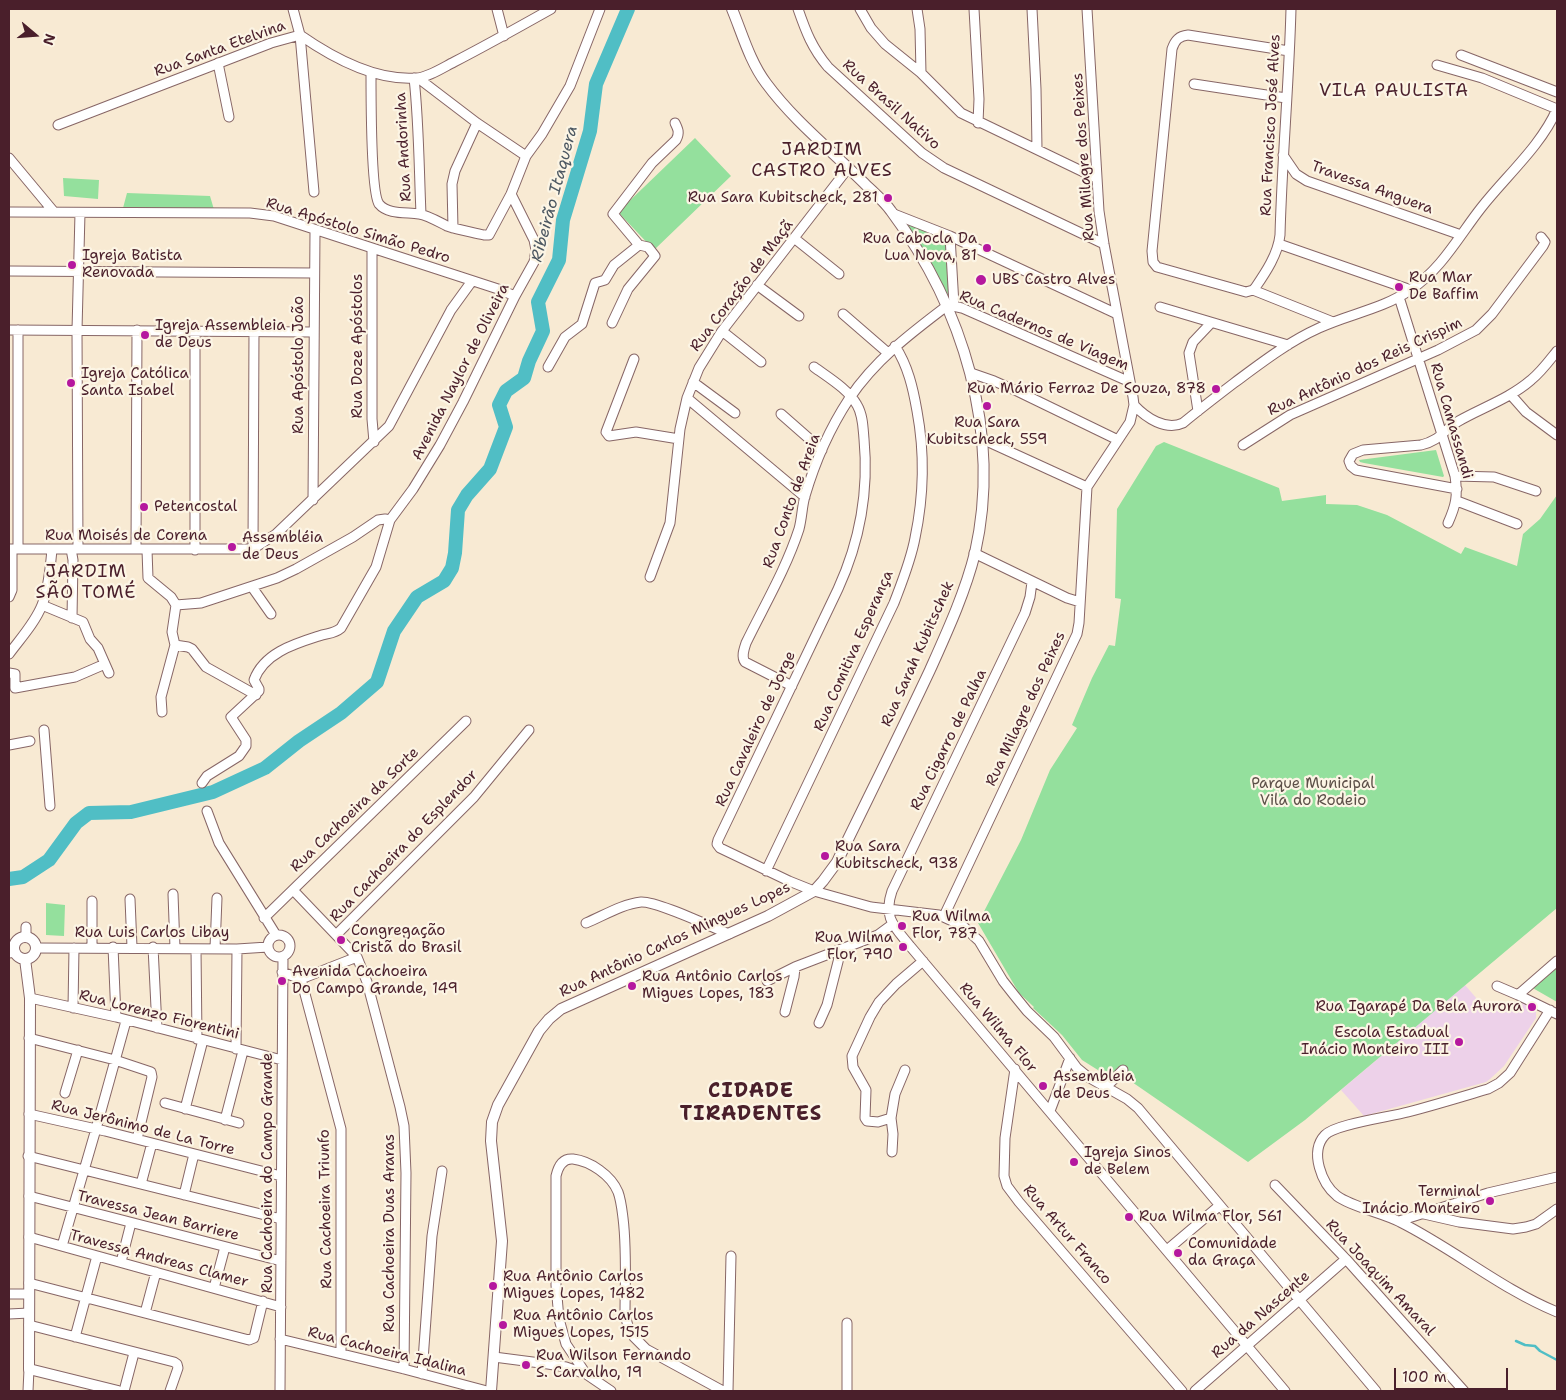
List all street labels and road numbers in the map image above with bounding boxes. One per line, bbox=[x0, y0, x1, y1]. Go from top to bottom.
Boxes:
street label: Rua Santa Etelvina bbox=[152, 17, 288, 81]
street label: Rua Francisco José Alves bbox=[1257, 34, 1285, 216]
street label: Rua Brasil Nativo bbox=[838, 56, 944, 154]
street label: Rua Milagre dos Peixes bbox=[1069, 72, 1099, 242]
street label: Rua Andorinha bbox=[392, 92, 416, 202]
street label: Travessa Anguera bbox=[1308, 158, 1436, 218]
street label: Rua Apóstolo Simão Pedro bbox=[264, 194, 452, 268]
street label: Rua Coração de Maçã bbox=[687, 217, 797, 355]
street label: Rua Doze Apóstolos bbox=[349, 274, 367, 418]
street label: Avenida Naylor de Oliveira bbox=[408, 281, 514, 463]
street label: Rua Cadernos de Viagem bbox=[956, 287, 1132, 375]
street label: Rua Apóstolo João bbox=[290, 296, 308, 434]
street label: Rua Antônio dos Reis Crispim bbox=[1265, 314, 1465, 420]
street label: Rua Camassandi bbox=[1426, 361, 1476, 481]
street label: Rua Conto de Areia bbox=[759, 431, 825, 571]
street label: Rua Moisés de Corena bbox=[45, 527, 207, 545]
street label: Rua Comitiva Esperança bbox=[810, 568, 898, 734]
street label: Rua Sarah Kubitschek bbox=[878, 578, 958, 730]
street label: Rua Milagre dos Peixes bbox=[982, 629, 1070, 789]
street label: Rua Cavaleiro de Jorge bbox=[712, 648, 800, 810]
street label: Rua Cigarro de Palha bbox=[907, 667, 991, 813]
street label: Rua Cachoeira da Sorte bbox=[287, 744, 423, 876]
street label: Rua Cachoeira do Esplendor bbox=[326, 766, 482, 926]
street label: Rua Antônio Carlos Mingues Lopes bbox=[557, 878, 793, 1002]
street label: Rua Luis Carlos Libay bbox=[75, 924, 229, 942]
street label: Rua Wilma Flor bbox=[955, 979, 1041, 1077]
street label: Rua Lorenzo Fiorentini bbox=[77, 986, 241, 1044]
street label: Rua Cachoeira do Campo Grande bbox=[259, 1053, 277, 1293]
street label: Rua Jerônimo de La Torre bbox=[49, 1096, 237, 1160]
street label: Rua Cachoeira Triunfo bbox=[316, 1129, 336, 1289]
street label: Rua Cachoeira Duas Araras bbox=[381, 1134, 399, 1332]
street label: Rua Artur Franco bbox=[1019, 1182, 1115, 1288]
street label: Travessa Jean Barriere bbox=[75, 1187, 241, 1245]
street label: Rua Joaquim Amaral bbox=[1321, 1216, 1439, 1340]
street label: Travessa Andreas Clamer bbox=[68, 1226, 250, 1292]
street label: Rua da Nascente bbox=[1208, 1268, 1314, 1362]
street label: Rua Cachoeira Idalina bbox=[306, 1324, 468, 1380]

